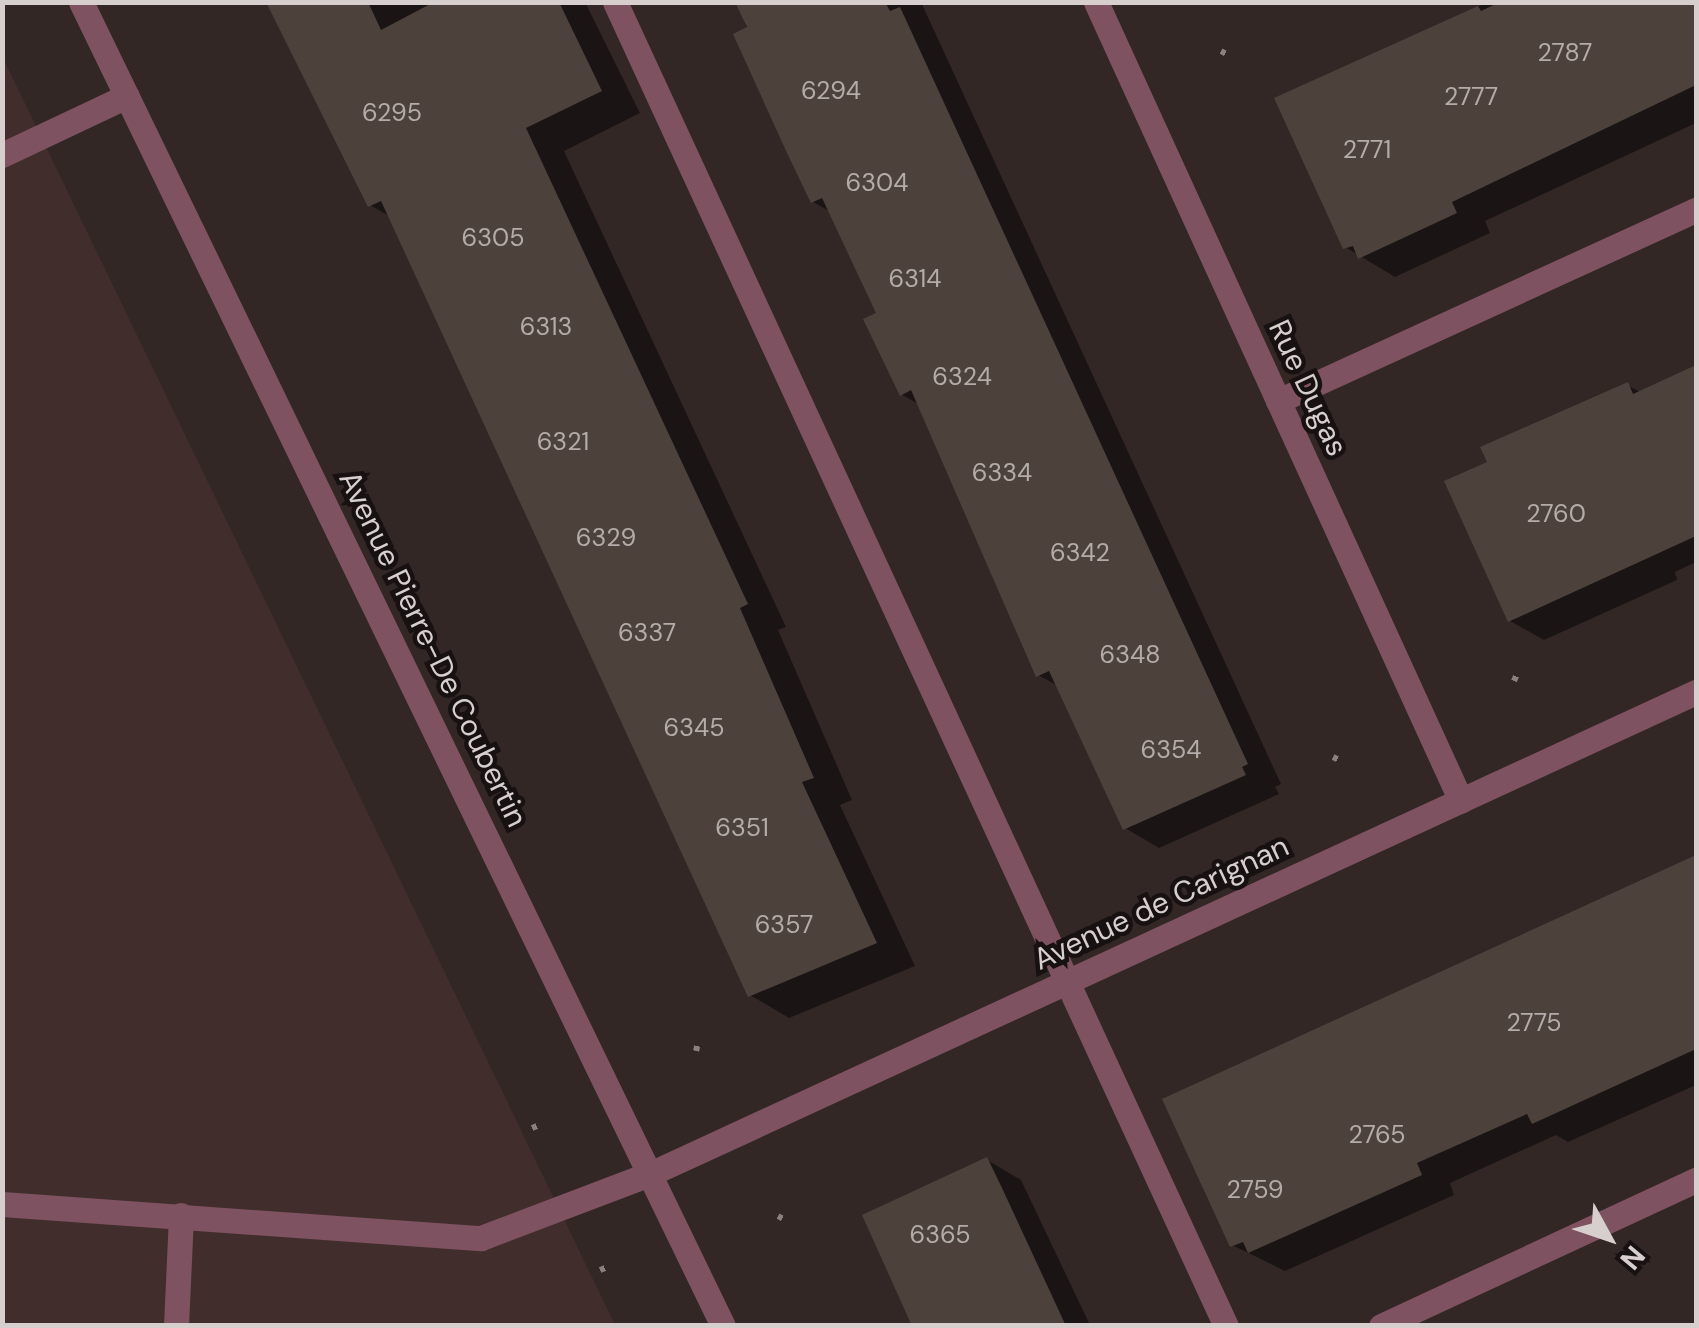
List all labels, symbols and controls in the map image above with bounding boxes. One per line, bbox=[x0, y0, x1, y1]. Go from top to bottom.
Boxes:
house number: 2787 bbox=[1538, 38, 1592, 68]
house number: 6294 bbox=[801, 76, 861, 106]
house number: 2777 bbox=[1444, 82, 1498, 112]
house number: 6295 bbox=[362, 98, 422, 128]
house number: 2771 bbox=[1343, 135, 1391, 165]
house number: 6304 bbox=[846, 168, 908, 198]
house number: 6305 bbox=[462, 223, 524, 253]
house number: 6314 bbox=[888, 264, 942, 294]
house number: 6313 bbox=[520, 312, 572, 342]
street label: Rue Dugas bbox=[1261, 314, 1355, 462]
house number: 6324 bbox=[932, 362, 992, 392]
house number: 6321 bbox=[537, 427, 589, 457]
house number: 6334 bbox=[972, 458, 1032, 488]
street label: Avenue Pierre-De Coubertin bbox=[331, 465, 535, 833]
house number: 2760 bbox=[1526, 499, 1586, 529]
house number: 6329 bbox=[576, 523, 636, 553]
house number: 6342 bbox=[1050, 538, 1110, 568]
house number: 6337 bbox=[618, 618, 676, 648]
house number: 6348 bbox=[1100, 640, 1160, 670]
house number: 6345 bbox=[664, 713, 724, 743]
house number: 6354 bbox=[1141, 735, 1201, 765]
house number: 6351 bbox=[715, 813, 769, 843]
street label: Avenue de Carignan bbox=[1028, 828, 1294, 978]
house number: 6357 bbox=[755, 910, 813, 940]
house number: 2775 bbox=[1506, 1008, 1562, 1038]
house number: 2765 bbox=[1348, 1120, 1406, 1150]
house number: 2759 bbox=[1227, 1175, 1283, 1205]
north arrow bbox=[1559, 1188, 1659, 1288]
house number: 6365 bbox=[910, 1220, 970, 1250]
text: N bbox=[1612, 1238, 1653, 1277]

